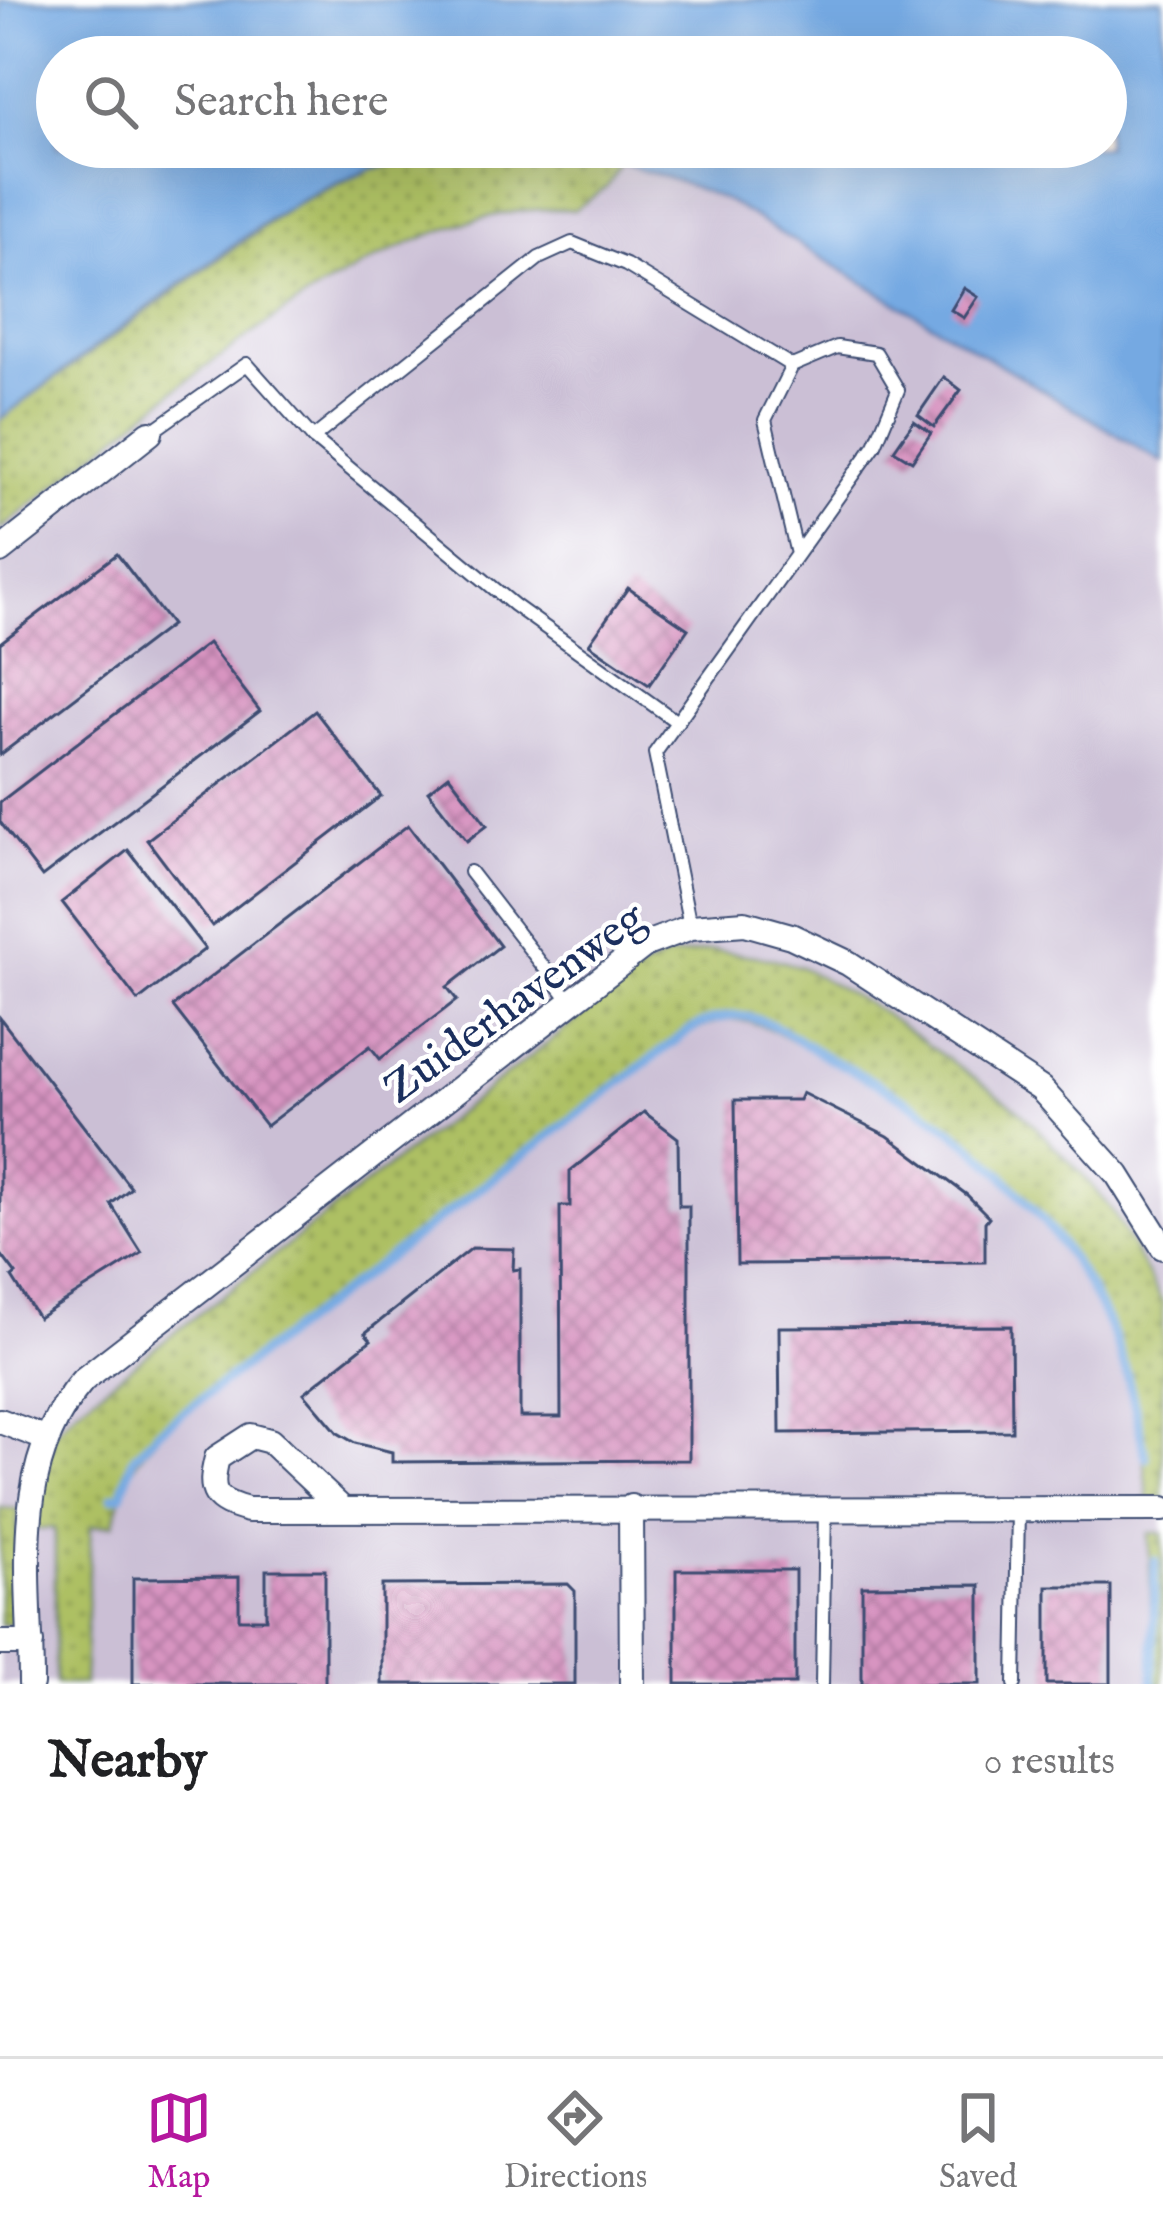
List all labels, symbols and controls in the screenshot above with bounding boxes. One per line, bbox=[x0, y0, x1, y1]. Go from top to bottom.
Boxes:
search box bbox=[36, 36, 1127, 168]
icon: search bbox=[78, 69, 144, 135]
text: Search here bbox=[174, 74, 388, 131]
street label: Zuiderhavenweg bbox=[373, 890, 657, 1118]
text: Nearby bbox=[48, 1730, 207, 1795]
text: 0 results bbox=[983, 1738, 1115, 1787]
tab: Map bbox=[146, 2085, 212, 2199]
tab: Directions bbox=[504, 2085, 647, 2199]
tab: Saved bbox=[939, 2085, 1017, 2199]

